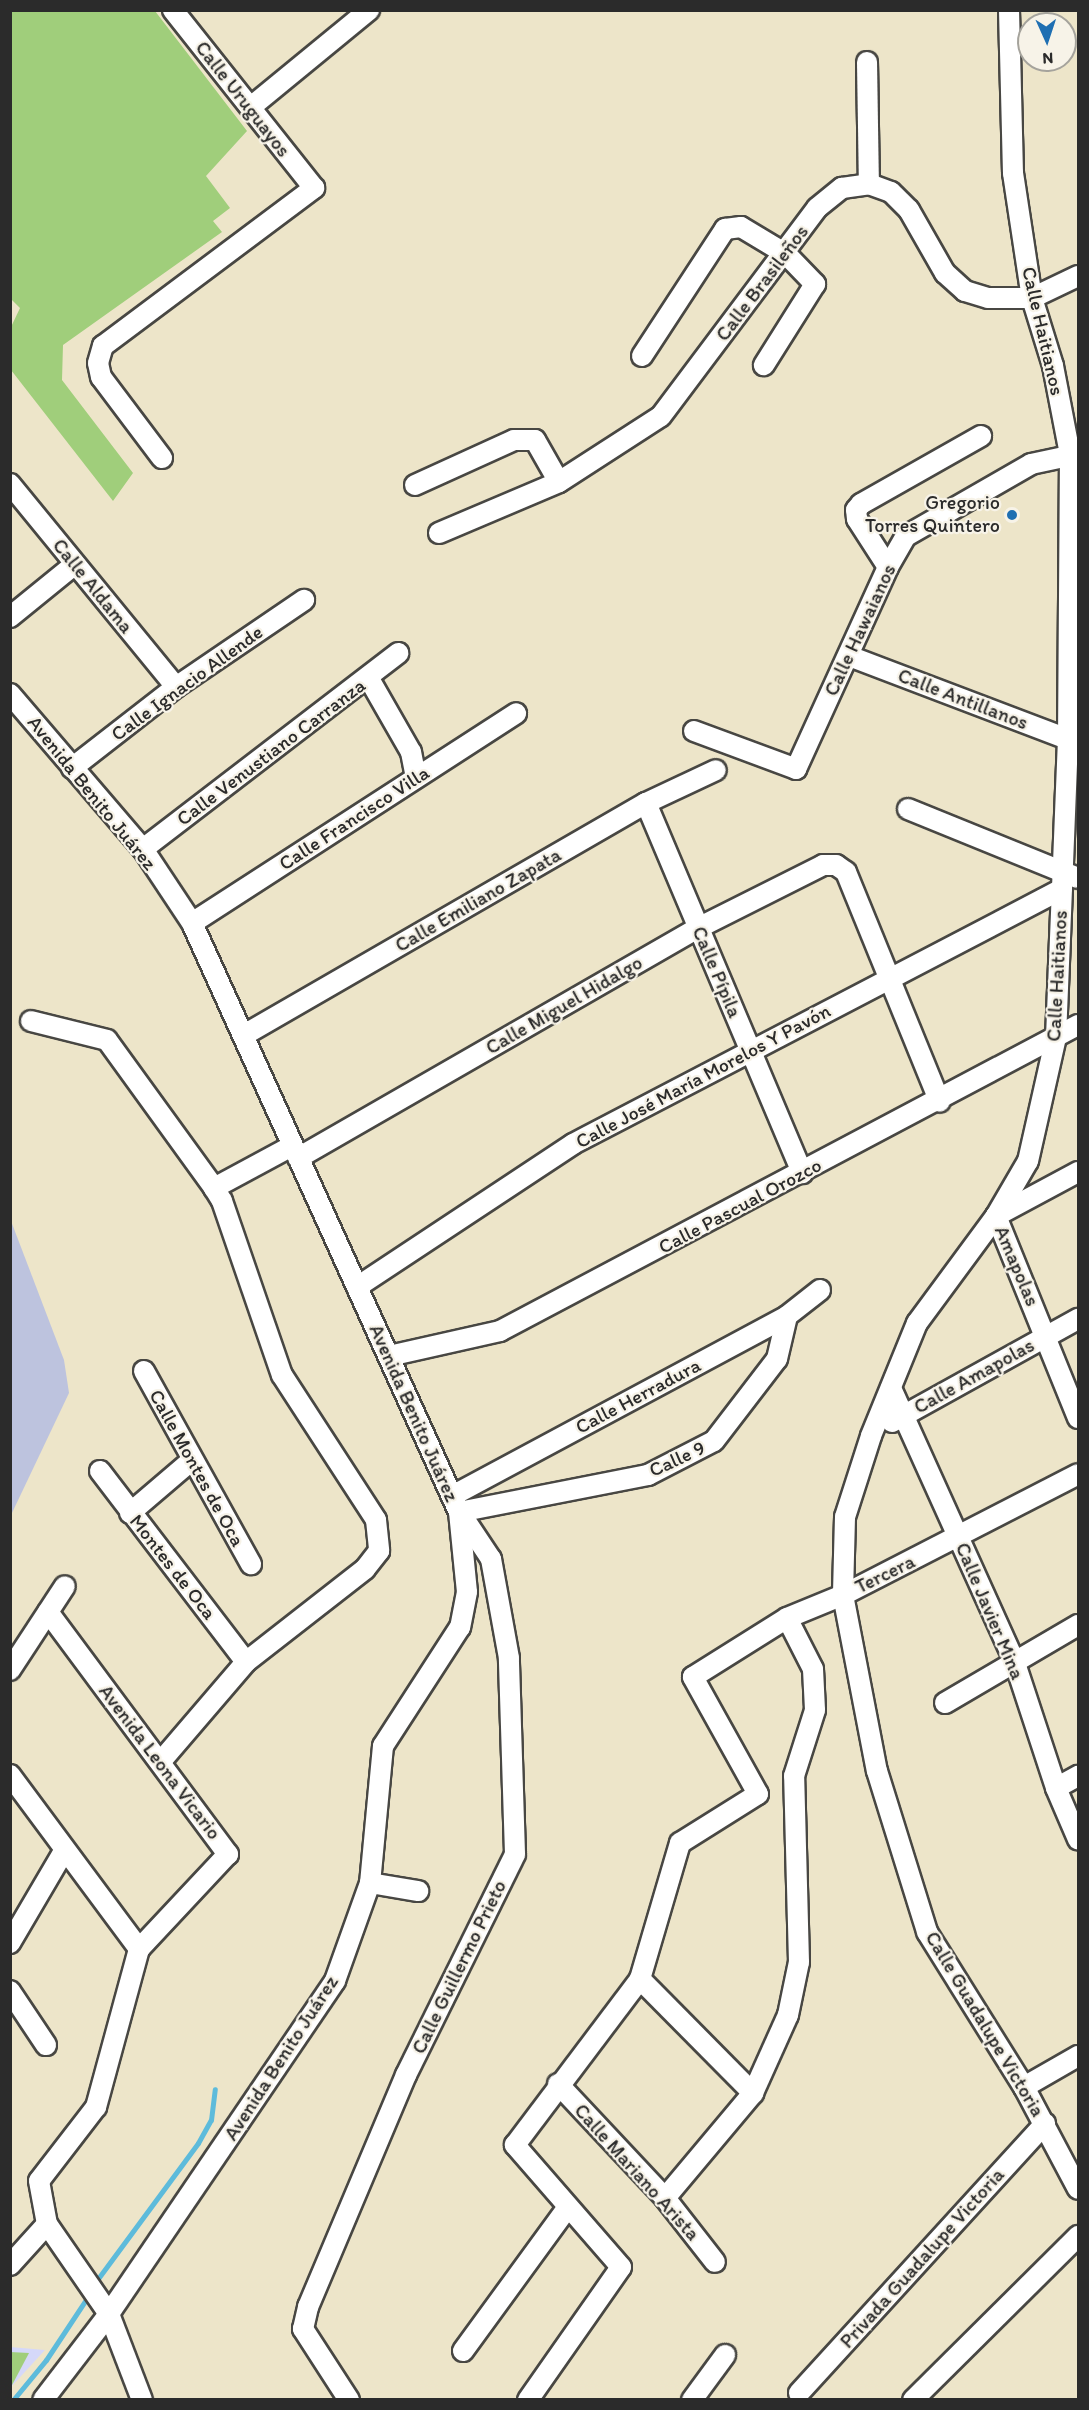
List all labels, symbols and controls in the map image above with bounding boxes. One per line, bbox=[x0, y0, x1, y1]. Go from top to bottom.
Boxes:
north arrow bbox=[1017, 12, 1077, 72]
street label: Calle Uruguayos bbox=[190, 36, 296, 162]
text: N bbox=[1042, 49, 1054, 68]
street label: Calle Brasileños bbox=[710, 220, 814, 346]
street label: Calle Haitianos bbox=[1017, 265, 1069, 397]
place label: Gregorio Torres Quintero bbox=[865, 491, 1000, 538]
marker: Gregorio Torres Quintero bbox=[1005, 508, 1019, 522]
street label: Calle Aldama bbox=[48, 534, 138, 638]
street label: Calle Hawaianos bbox=[819, 561, 901, 699]
street label: Calle Ignacio Allende bbox=[106, 620, 268, 746]
street label: Calle Antillanos bbox=[895, 663, 1031, 735]
street label: Calle Venustiano Carranza bbox=[172, 674, 370, 830]
street label: Avenida Benito Juárez bbox=[22, 711, 162, 875]
street label: Calle Francisco Villa bbox=[275, 761, 433, 875]
street label: Calle Emiliano Zapata bbox=[390, 842, 566, 958]
street label: Calle Haitianos bbox=[1042, 910, 1072, 1042]
street label: Calle Pípila bbox=[687, 923, 747, 1021]
street label: Calle Miguel Hidalgo bbox=[482, 951, 646, 1059]
street label: Calle José María Morelos Y Pavón bbox=[572, 999, 834, 1153]
street label: Calle Pascual Orozco bbox=[655, 1153, 825, 1259]
street label: Amapolas bbox=[989, 1222, 1045, 1310]
street label: Avenida Benito Juárez bbox=[364, 1321, 464, 1505]
street label: Calle Amapolas bbox=[910, 1333, 1038, 1419]
street label: Calle Herradura bbox=[572, 1353, 704, 1439]
street label: Calle Montes de Oca bbox=[144, 1385, 250, 1551]
street label: Calle 9 bbox=[645, 1436, 709, 1482]
street label: Montes de Oca bbox=[124, 1510, 222, 1624]
street label: Calle Javier Mina bbox=[950, 1539, 1030, 1683]
street label: Tercera bbox=[851, 1549, 919, 1599]
street label: Avenida Leona Vicario bbox=[94, 1680, 226, 1844]
street label: Calle Guillermo Prieto bbox=[406, 1876, 512, 2058]
street label: Calle Guadalupe Victoria bbox=[920, 1926, 1050, 2122]
street label: Avenida Benito Juárez bbox=[219, 1971, 343, 2145]
street label: Calle Mariano Arista bbox=[569, 2099, 705, 2245]
street label: Privada Guadalupe Victoria bbox=[835, 2163, 1009, 2353]

